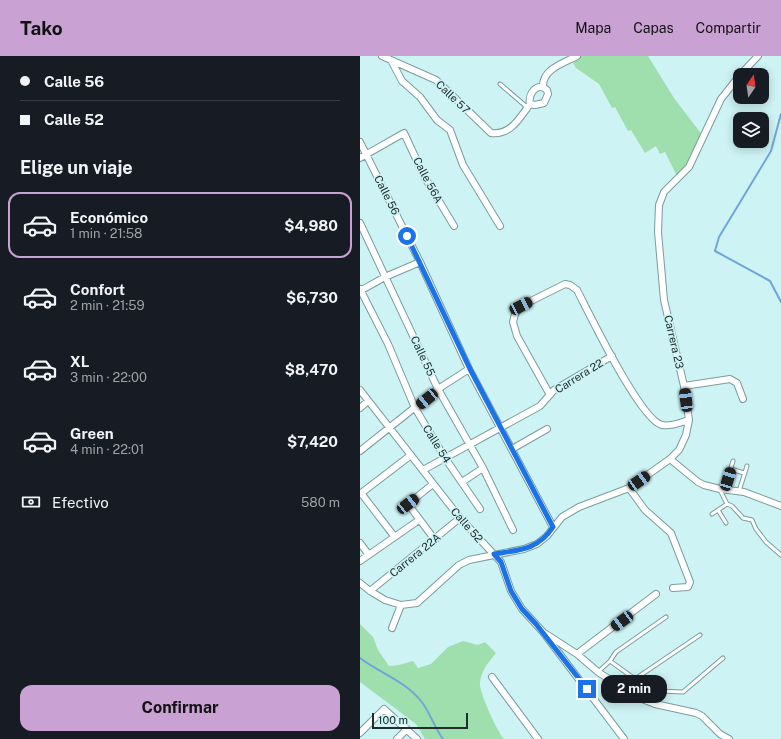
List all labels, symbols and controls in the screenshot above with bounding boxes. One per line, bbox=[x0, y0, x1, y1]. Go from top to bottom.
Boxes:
text: Tako bbox=[20, 17, 63, 39]
text: Mapa bbox=[575, 20, 611, 36]
text: Capas bbox=[633, 20, 674, 36]
text: Compartir bbox=[696, 20, 761, 36]
north arrow bbox=[733, 68, 769, 104]
map controls bbox=[733, 68, 769, 148]
text: Calle 56 bbox=[44, 73, 104, 90]
street label: Calle 57 bbox=[434, 78, 473, 116]
text: Calle 52 bbox=[44, 111, 104, 128]
button: layers bbox=[733, 112, 769, 148]
street label: Calle 56A bbox=[411, 155, 445, 205]
text: Elige un viaje bbox=[20, 157, 133, 178]
street label: Calle 56 bbox=[372, 173, 402, 217]
icon: car bbox=[22, 207, 58, 243]
text: Económico bbox=[70, 209, 148, 226]
text: $4,980 bbox=[284, 217, 338, 234]
text: 1 min · 21:58 bbox=[70, 226, 142, 241]
route start bbox=[398, 227, 416, 245]
icon: car bbox=[22, 279, 58, 315]
text: Confort bbox=[70, 281, 125, 298]
text: $6,730 bbox=[286, 289, 338, 306]
car bbox=[508, 295, 534, 317]
text: 2 min · 21:59 bbox=[70, 298, 145, 313]
street label: Carrera 23 bbox=[662, 314, 686, 370]
street label: Calle 55 bbox=[409, 334, 437, 378]
icon: car bbox=[22, 351, 58, 387]
text: XL bbox=[70, 353, 89, 370]
street label: Carrera 22 bbox=[553, 356, 606, 395]
text: $8,470 bbox=[285, 361, 338, 378]
text: 3 min · 22:00 bbox=[70, 370, 147, 385]
car bbox=[414, 387, 440, 411]
car bbox=[679, 387, 693, 413]
icon: car bbox=[22, 423, 58, 459]
street label: Calle 54 bbox=[421, 423, 453, 465]
text: Green bbox=[70, 425, 114, 442]
text: $7,420 bbox=[287, 433, 338, 450]
text: 4 min · 22:01 bbox=[70, 442, 144, 457]
car bbox=[719, 466, 737, 492]
car bbox=[626, 469, 652, 493]
icon: cash bbox=[20, 491, 42, 513]
car bbox=[395, 492, 421, 516]
text: Efectivo bbox=[52, 494, 109, 511]
text: 580 m bbox=[301, 495, 340, 510]
street label: Calle 52 bbox=[449, 505, 486, 545]
street label: Carrera 22A bbox=[387, 531, 443, 579]
car bbox=[609, 609, 635, 633]
callout: 2 min bbox=[601, 675, 667, 703]
route end bbox=[578, 680, 596, 698]
text: 2 min bbox=[617, 681, 651, 696]
button: Confirmar bbox=[20, 685, 340, 731]
scale bar bbox=[372, 711, 468, 730]
text: 100 m bbox=[378, 714, 408, 726]

